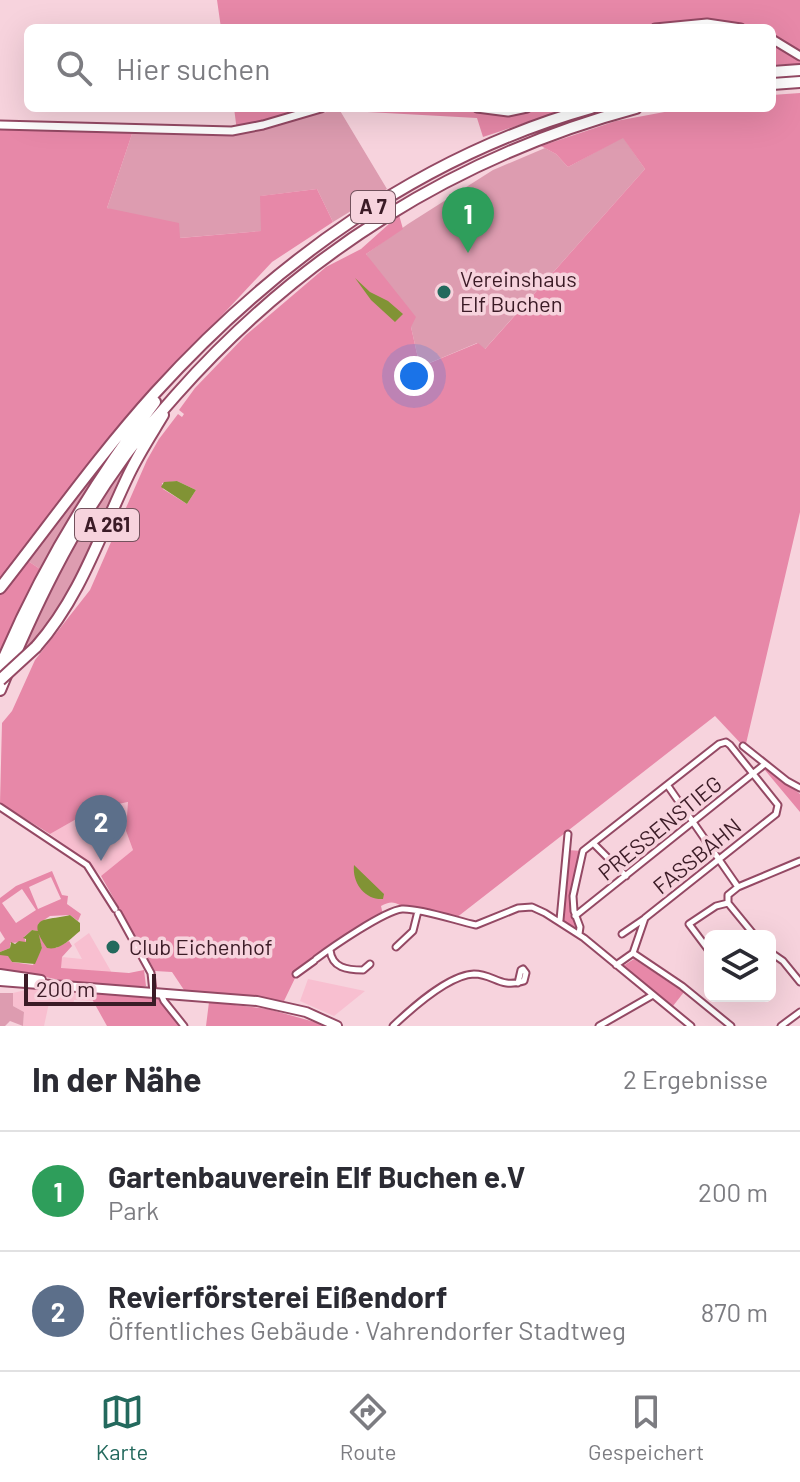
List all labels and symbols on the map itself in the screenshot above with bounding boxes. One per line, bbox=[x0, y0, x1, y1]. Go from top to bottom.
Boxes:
pin: 1 bbox=[442, 187, 494, 253]
road number: A 7 bbox=[351, 191, 395, 223]
place label: Vereinshaus Elf Buchen bbox=[460, 265, 577, 316]
marker: Vereinshaus Elf Buchen bbox=[435, 283, 453, 301]
your location bbox=[394, 356, 434, 396]
road number: A 261 bbox=[75, 509, 139, 541]
street label: PRESSENSTIEG bbox=[592, 770, 726, 885]
pin: 2 bbox=[75, 795, 127, 861]
street label: FASSBAHN bbox=[647, 812, 746, 899]
place label: Club Eichenhof bbox=[129, 933, 273, 959]
marker: Club Eichenhof bbox=[104, 938, 122, 956]
scale bar bbox=[24, 970, 156, 1006]

